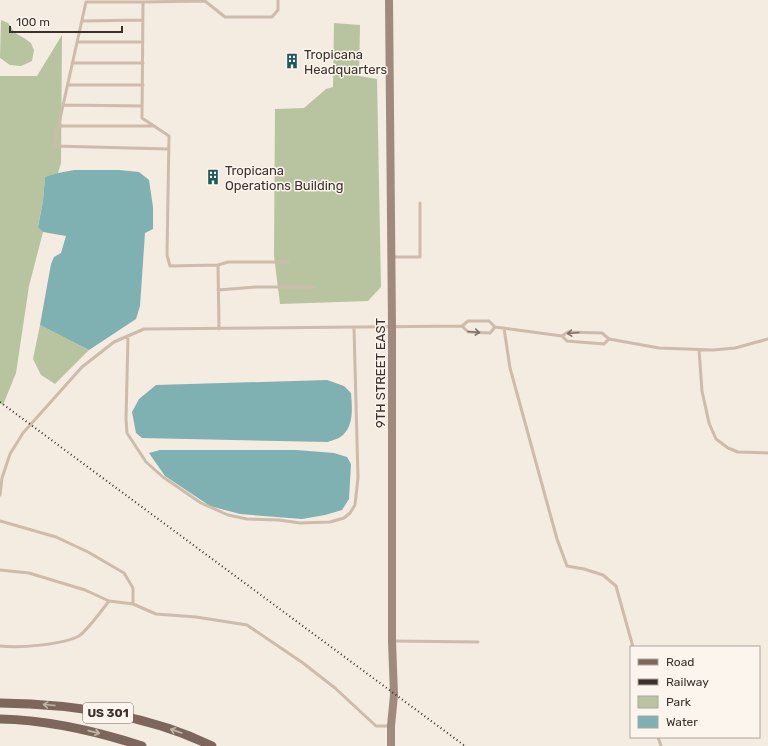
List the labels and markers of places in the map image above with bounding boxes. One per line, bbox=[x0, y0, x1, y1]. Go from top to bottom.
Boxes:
place label: Tropicana Headquarters bbox=[304, 47, 387, 77]
building icon: Tropicana Headquarters bbox=[283, 52, 301, 70]
place label: Tropicana Operations Building bbox=[225, 163, 344, 194]
building icon: Tropicana Operations Building bbox=[204, 168, 222, 186]

